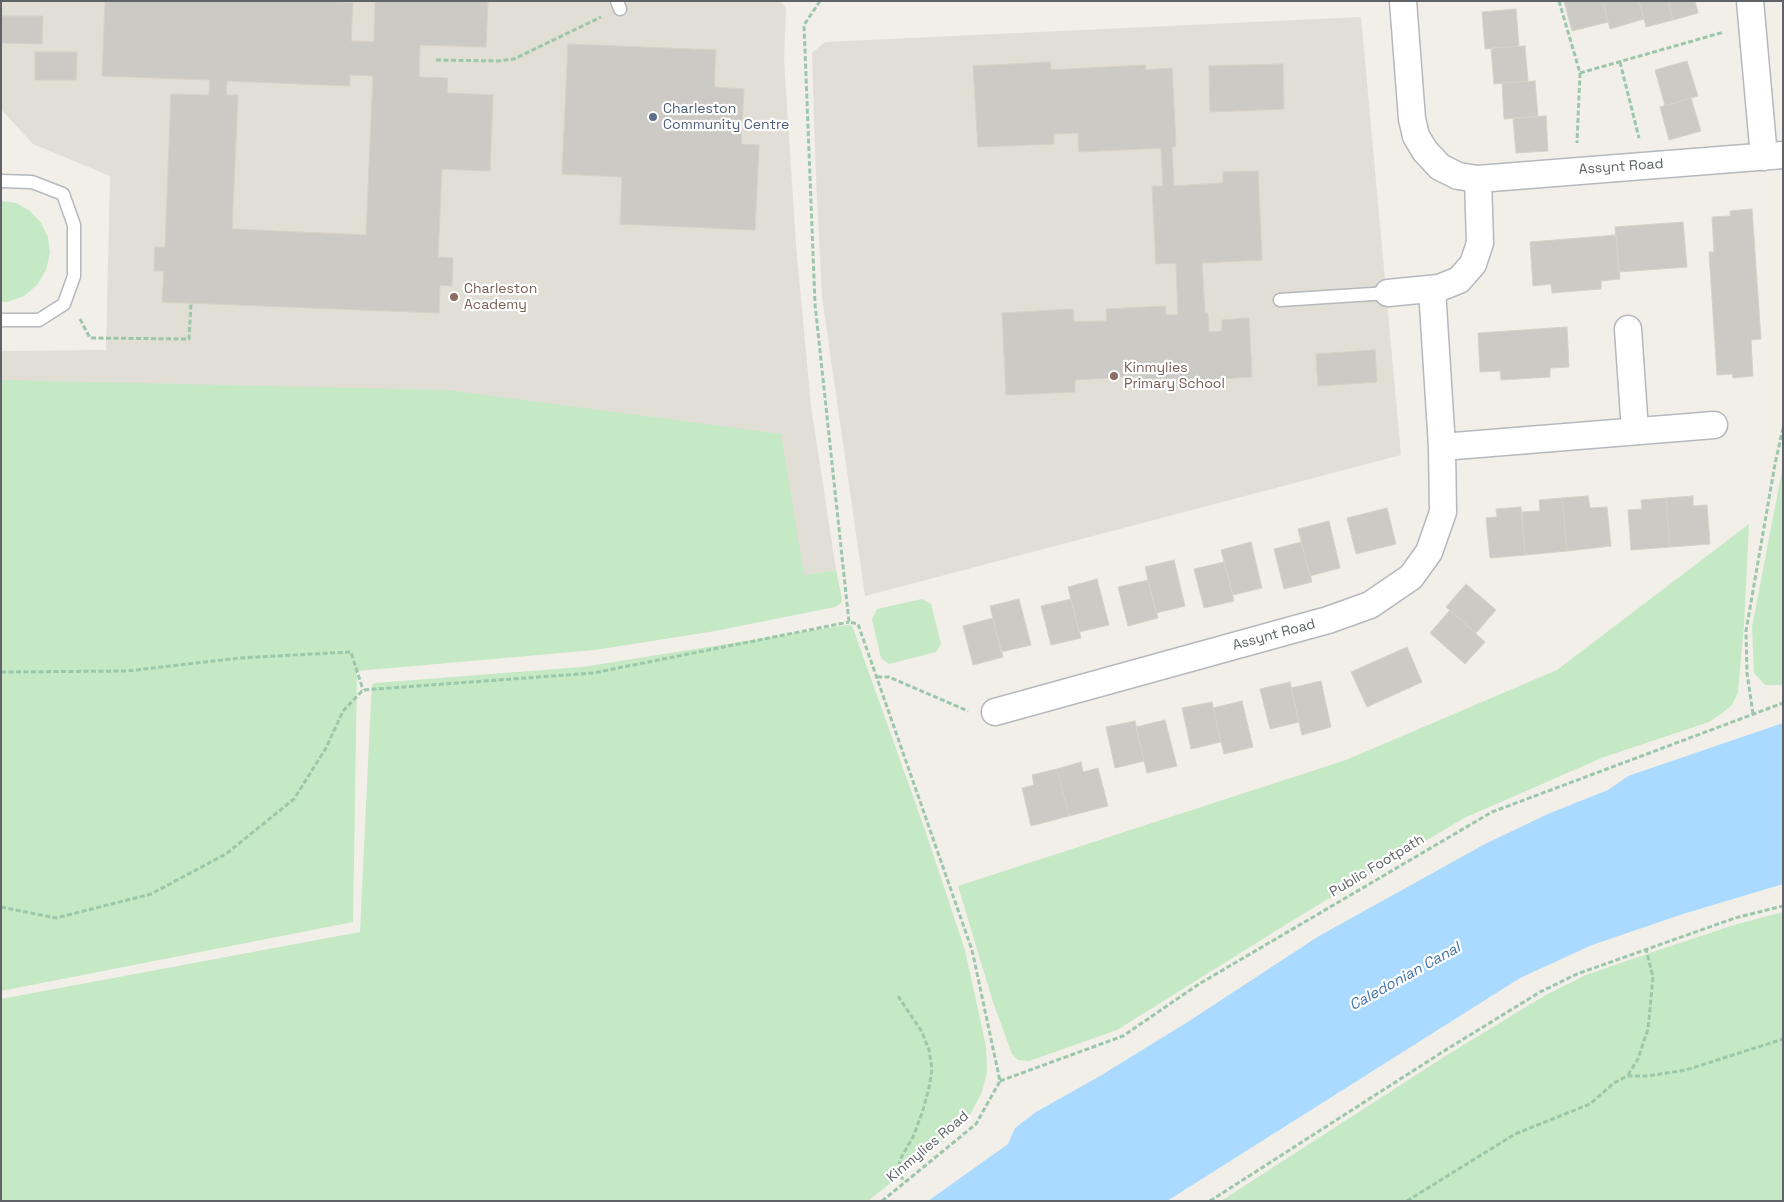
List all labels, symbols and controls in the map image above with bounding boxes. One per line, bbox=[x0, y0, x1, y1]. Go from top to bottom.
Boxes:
place label: Charleston Community Centre bbox=[663, 101, 789, 134]
marker: Charleston Community Centre bbox=[647, 111, 659, 123]
street label: Assynt Road bbox=[1578, 156, 1664, 178]
place label: Charleston Academy bbox=[464, 281, 537, 314]
marker: Charleston Academy bbox=[448, 291, 460, 303]
place label: Kinmylies Primary School bbox=[1124, 360, 1225, 392]
marker: Kinmylies Primary School bbox=[1108, 370, 1120, 382]
street label: Assynt Road bbox=[1231, 616, 1317, 654]
street label: Public Footpath bbox=[1327, 831, 1427, 901]
water label: Caledonian Canal bbox=[1346, 939, 1464, 1015]
street label: Kinmylies Road bbox=[884, 1108, 972, 1186]

